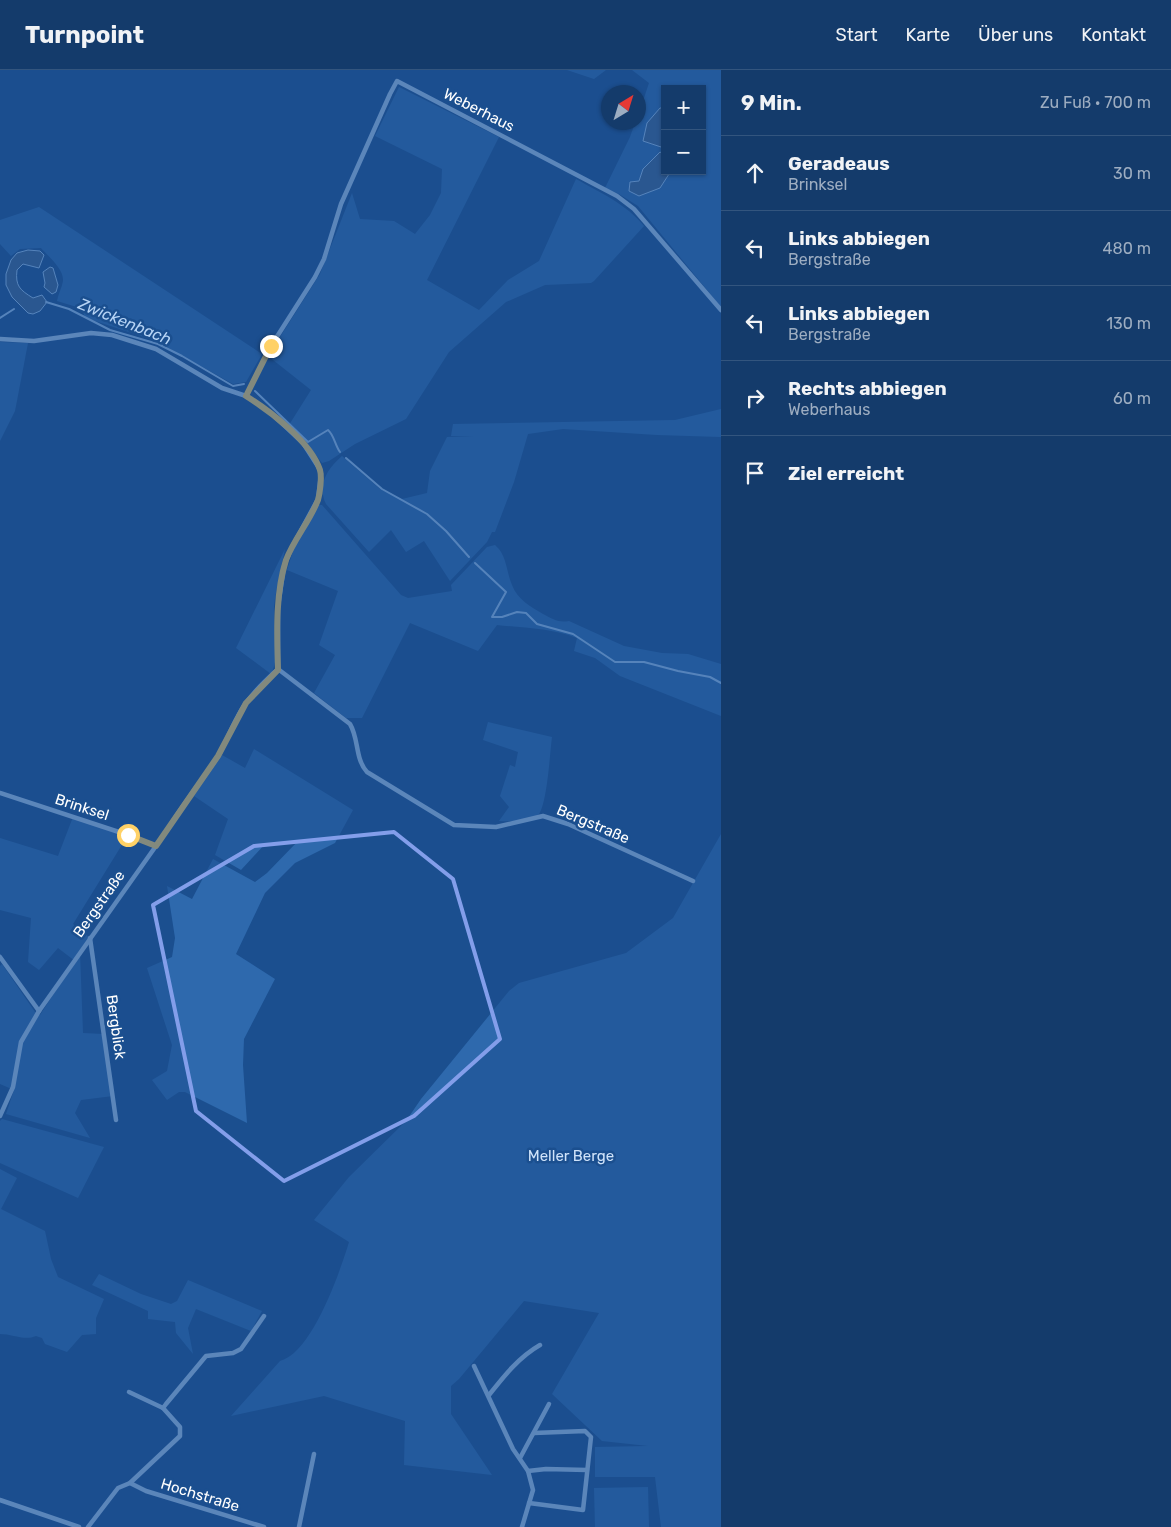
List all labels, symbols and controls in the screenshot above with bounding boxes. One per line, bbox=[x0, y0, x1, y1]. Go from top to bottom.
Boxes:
text: Turnpoint bbox=[25, 21, 144, 49]
text: Start bbox=[835, 24, 878, 46]
text: Karte bbox=[906, 24, 950, 46]
text: Über uns bbox=[978, 24, 1053, 46]
text: Kontakt bbox=[1081, 24, 1146, 46]
street label: Weberhaus bbox=[441, 84, 518, 136]
north arrow bbox=[601, 85, 646, 130]
map controls bbox=[661, 85, 706, 175]
button: + bbox=[661, 85, 706, 130]
text: 9 Min. bbox=[741, 90, 802, 115]
text: Zu Fuß · 700 m bbox=[1040, 93, 1151, 112]
button: − bbox=[661, 130, 706, 175]
text: Geradeaus bbox=[788, 152, 890, 175]
icon: ahead bbox=[741, 159, 769, 187]
text: 30 m bbox=[1113, 164, 1151, 183]
text: Brinksel bbox=[788, 175, 847, 194]
text: Links abbiegen bbox=[788, 227, 930, 250]
icon: left bbox=[741, 234, 769, 262]
text: 480 m bbox=[1103, 239, 1151, 258]
text: Bergstraße bbox=[788, 250, 871, 269]
water label: Zwickenbach bbox=[75, 294, 174, 349]
text: Links abbiegen bbox=[788, 302, 930, 325]
icon: left bbox=[741, 309, 769, 337]
text: 130 m bbox=[1106, 314, 1151, 333]
text: Bergstraße bbox=[788, 325, 871, 344]
route end bbox=[260, 335, 283, 358]
text: Rechts abbiegen bbox=[788, 377, 947, 400]
icon: right bbox=[741, 384, 769, 412]
text: 60 m bbox=[1113, 389, 1151, 408]
text: Weberhaus bbox=[788, 400, 870, 419]
icon: arrive bbox=[741, 459, 769, 487]
text: Ziel erreicht bbox=[788, 462, 904, 485]
street label: Brinksel bbox=[53, 790, 111, 824]
street label: Bergstraße bbox=[554, 801, 632, 847]
route start bbox=[117, 824, 140, 847]
street label: Bergstraße bbox=[69, 867, 129, 941]
street label: Bergblick bbox=[103, 993, 129, 1061]
park label: Meller Berge bbox=[528, 1147, 614, 1165]
street label: Hochstraße bbox=[158, 1475, 242, 1515]

